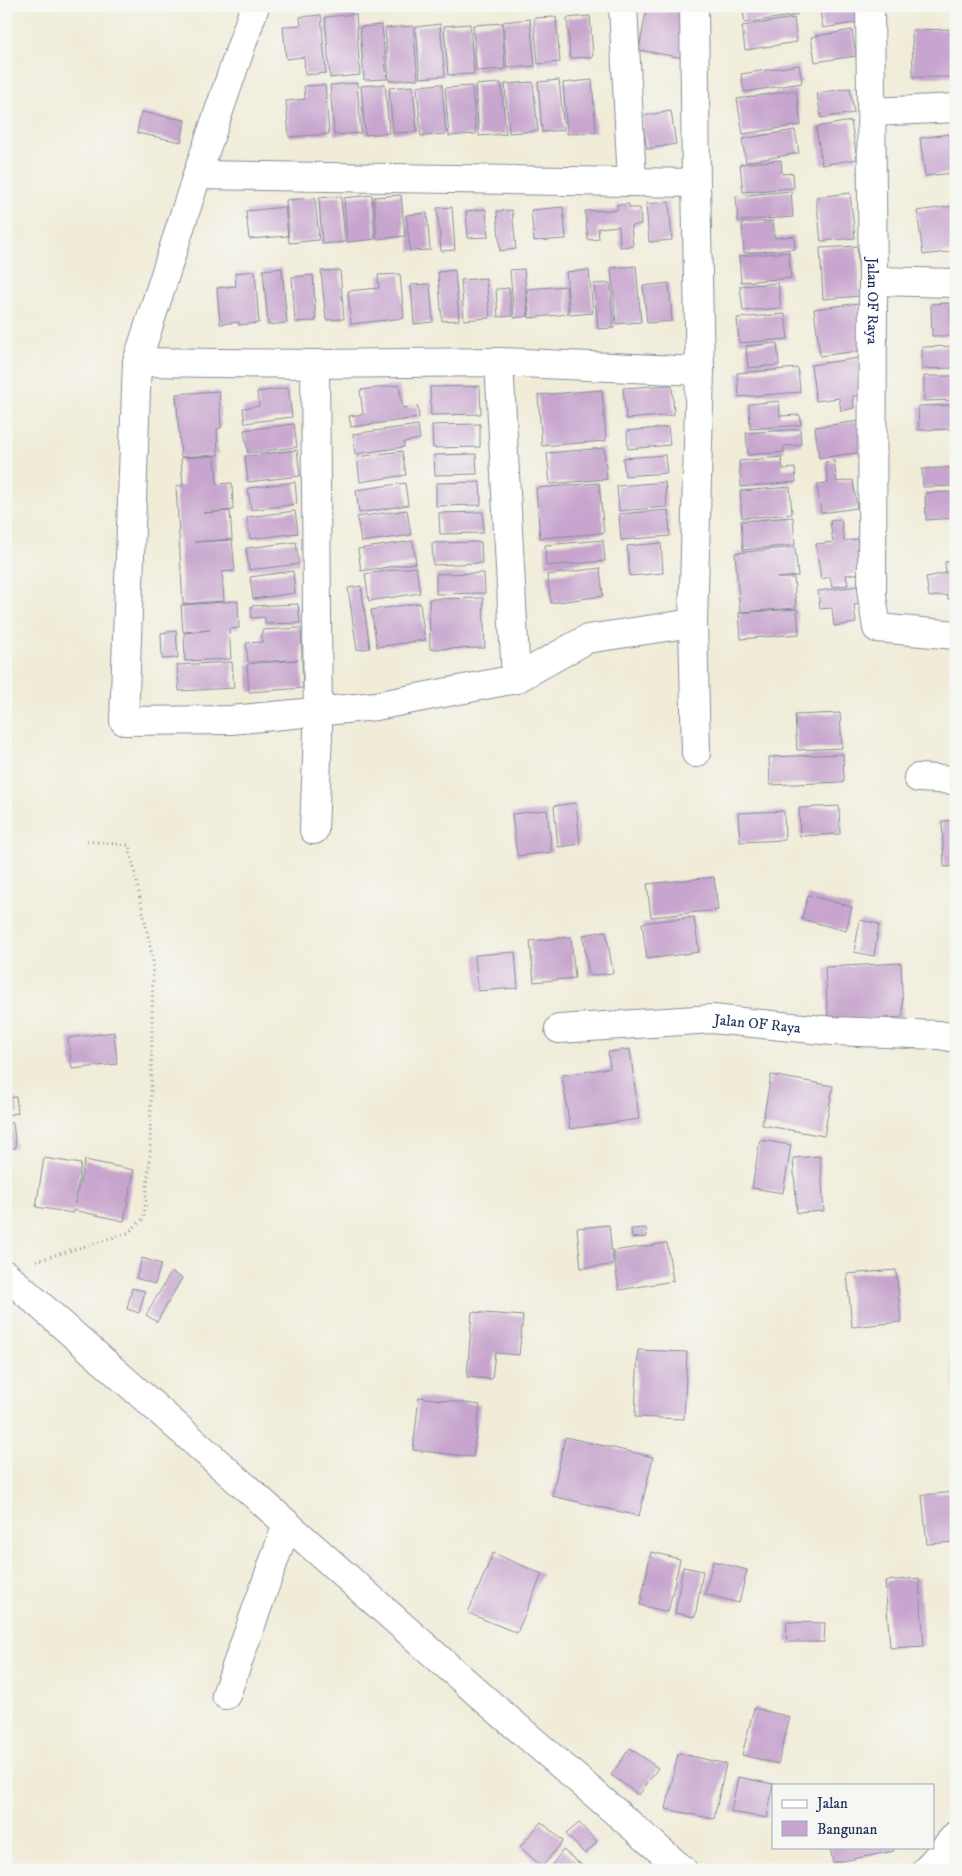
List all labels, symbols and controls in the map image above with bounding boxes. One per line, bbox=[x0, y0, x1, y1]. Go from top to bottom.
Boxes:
street label: Jalan OF Raya bbox=[863, 256, 883, 345]
street label: Jalan OF Raya bbox=[711, 1010, 802, 1037]
legend bbox=[772, 1784, 934, 1848]
text: Jalan bbox=[815, 1794, 848, 1813]
text: Bangunan bbox=[817, 1820, 877, 1839]

